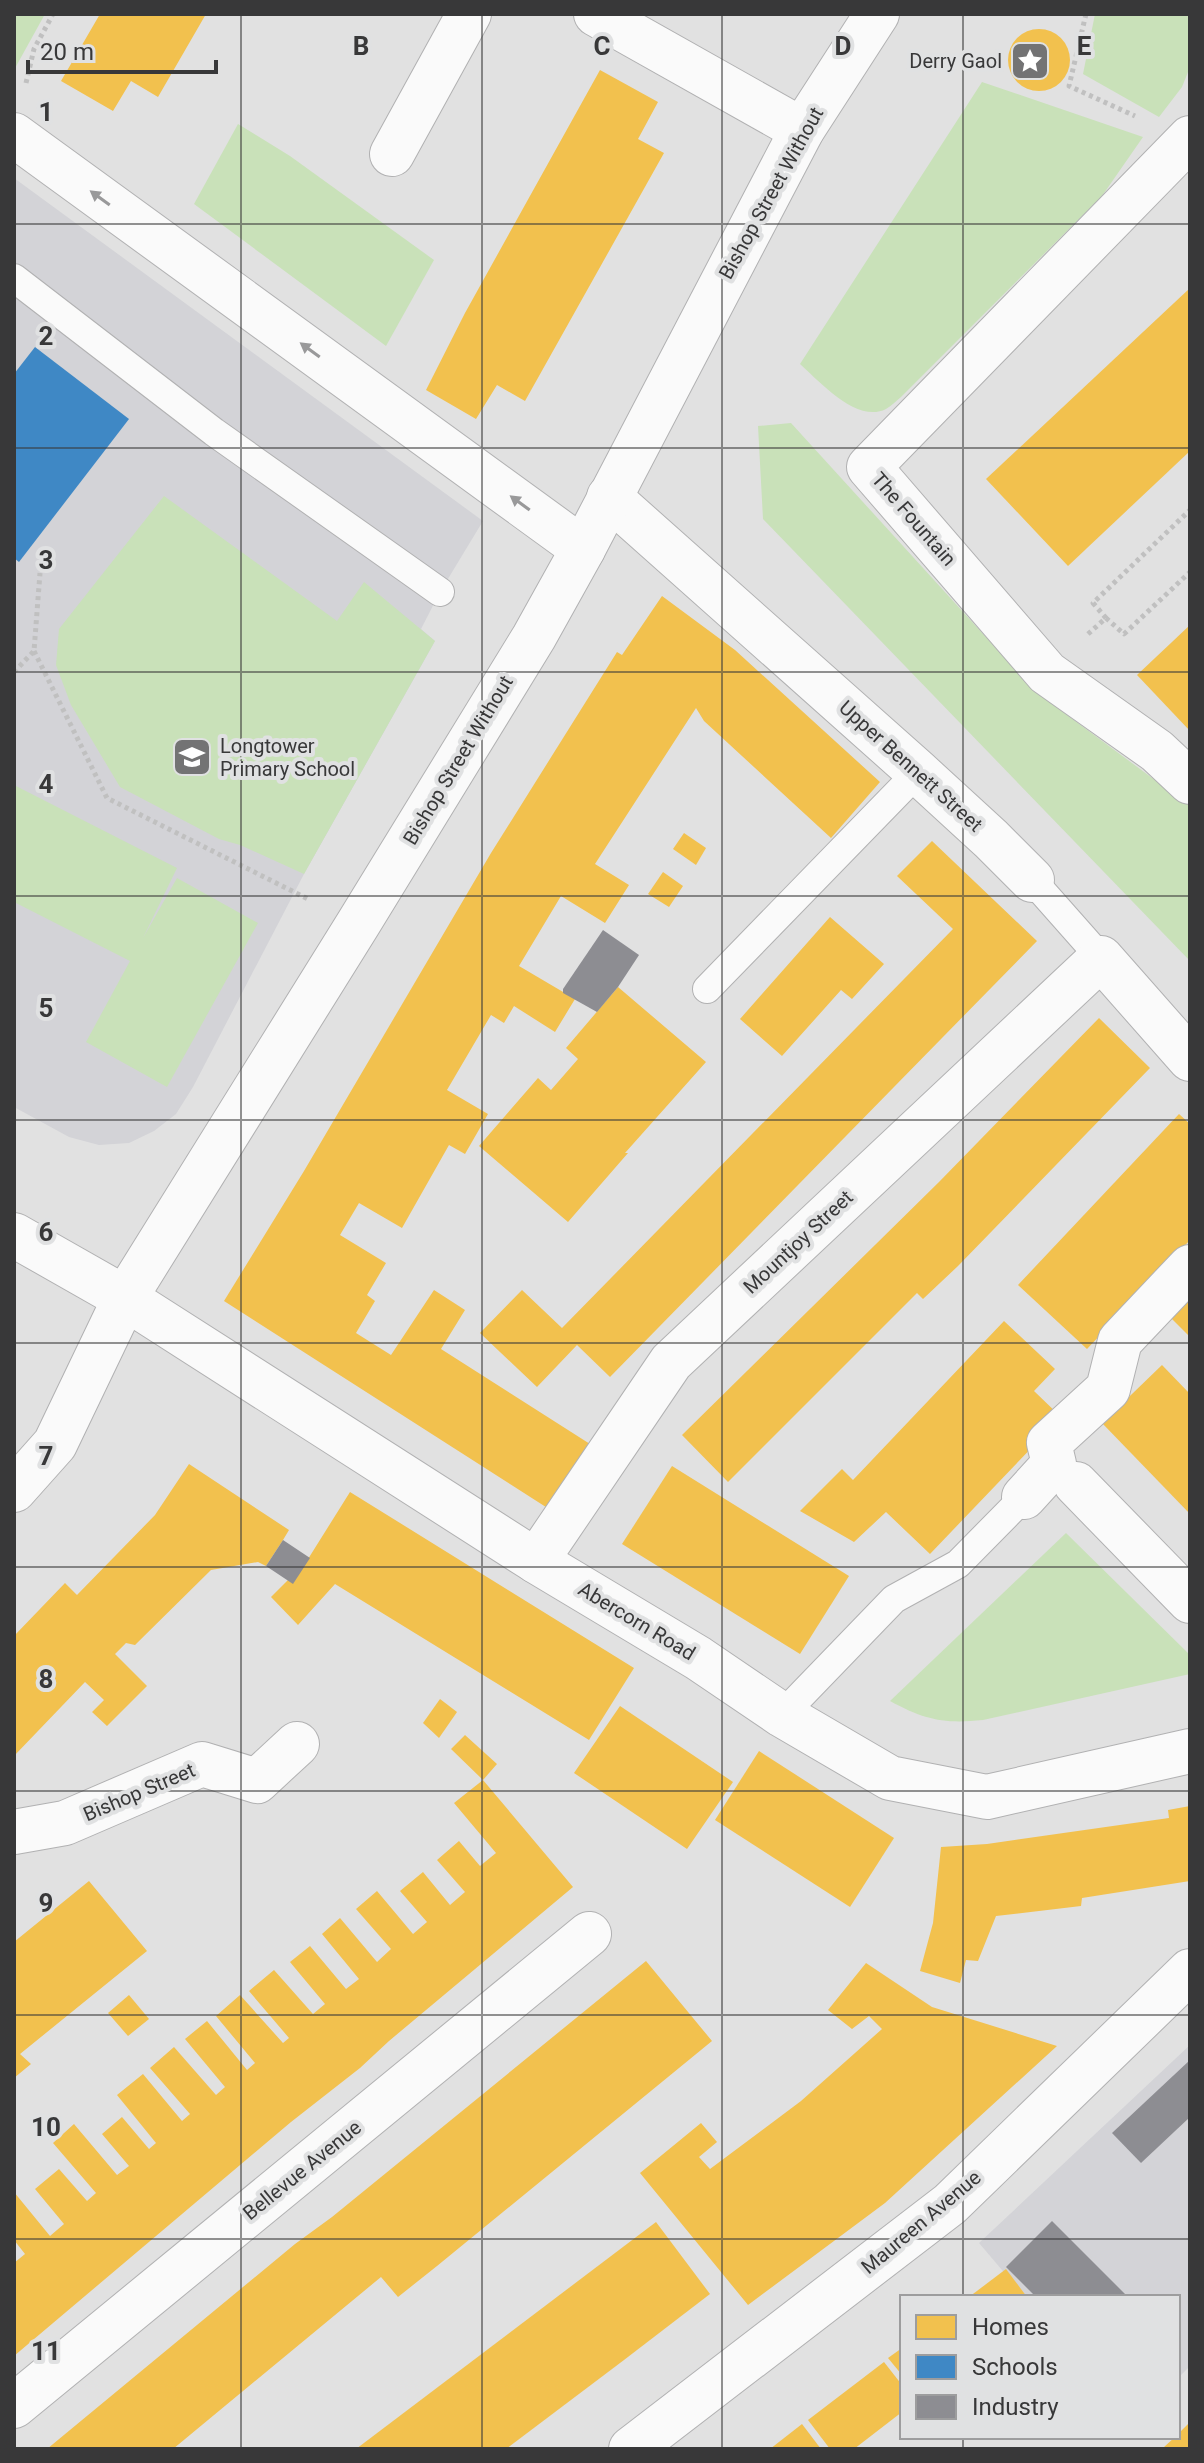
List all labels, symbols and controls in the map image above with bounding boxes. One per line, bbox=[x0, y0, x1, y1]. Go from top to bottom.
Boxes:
scale bar bbox=[28, 24, 216, 74]
text: B bbox=[353, 31, 369, 61]
text: C bbox=[593, 31, 611, 61]
text: D bbox=[835, 31, 851, 61]
text: E bbox=[1077, 31, 1092, 61]
text: 20 m bbox=[40, 38, 94, 66]
place icon: Derry Gaol bbox=[1009, 40, 1051, 82]
place label: Derry Gaol bbox=[909, 49, 1002, 73]
text: 1 bbox=[39, 97, 53, 127]
street label: Bishop Street Without bbox=[714, 103, 828, 283]
one-way arrow bbox=[89, 190, 110, 206]
text: 2 bbox=[39, 321, 53, 351]
one-way arrow bbox=[300, 343, 320, 359]
street label: The Fountain bbox=[867, 467, 961, 571]
one-way arrow bbox=[510, 496, 531, 511]
text: 3 bbox=[39, 545, 53, 575]
street label: Bishop Street Without bbox=[398, 671, 518, 849]
street label: Upper Bennett Street bbox=[834, 695, 988, 837]
place label: Longtower Primary School bbox=[220, 734, 355, 781]
school or university icon: Longtower Primary School bbox=[171, 736, 213, 778]
text: 4 bbox=[39, 769, 54, 799]
text: 5 bbox=[39, 993, 53, 1023]
street label: Mountjoy Street bbox=[738, 1185, 858, 1299]
text: 6 bbox=[39, 1217, 54, 1247]
text: 7 bbox=[39, 1441, 53, 1471]
street label: Abercorn Road bbox=[574, 1577, 700, 1665]
text: 8 bbox=[39, 1664, 53, 1694]
street label: Bishop Street bbox=[80, 1758, 198, 1826]
text: 9 bbox=[39, 1888, 53, 1918]
text: 10 bbox=[31, 2112, 61, 2142]
street label: Bellevue Avenue bbox=[238, 2115, 366, 2225]
street label: Maureen Avenue bbox=[856, 2165, 986, 2279]
legend bbox=[900, 2295, 1180, 2439]
text: Homes bbox=[972, 2313, 1049, 2341]
text: 11 bbox=[31, 2336, 61, 2366]
text: Schools bbox=[972, 2353, 1058, 2381]
text: Industry bbox=[972, 2393, 1059, 2421]

